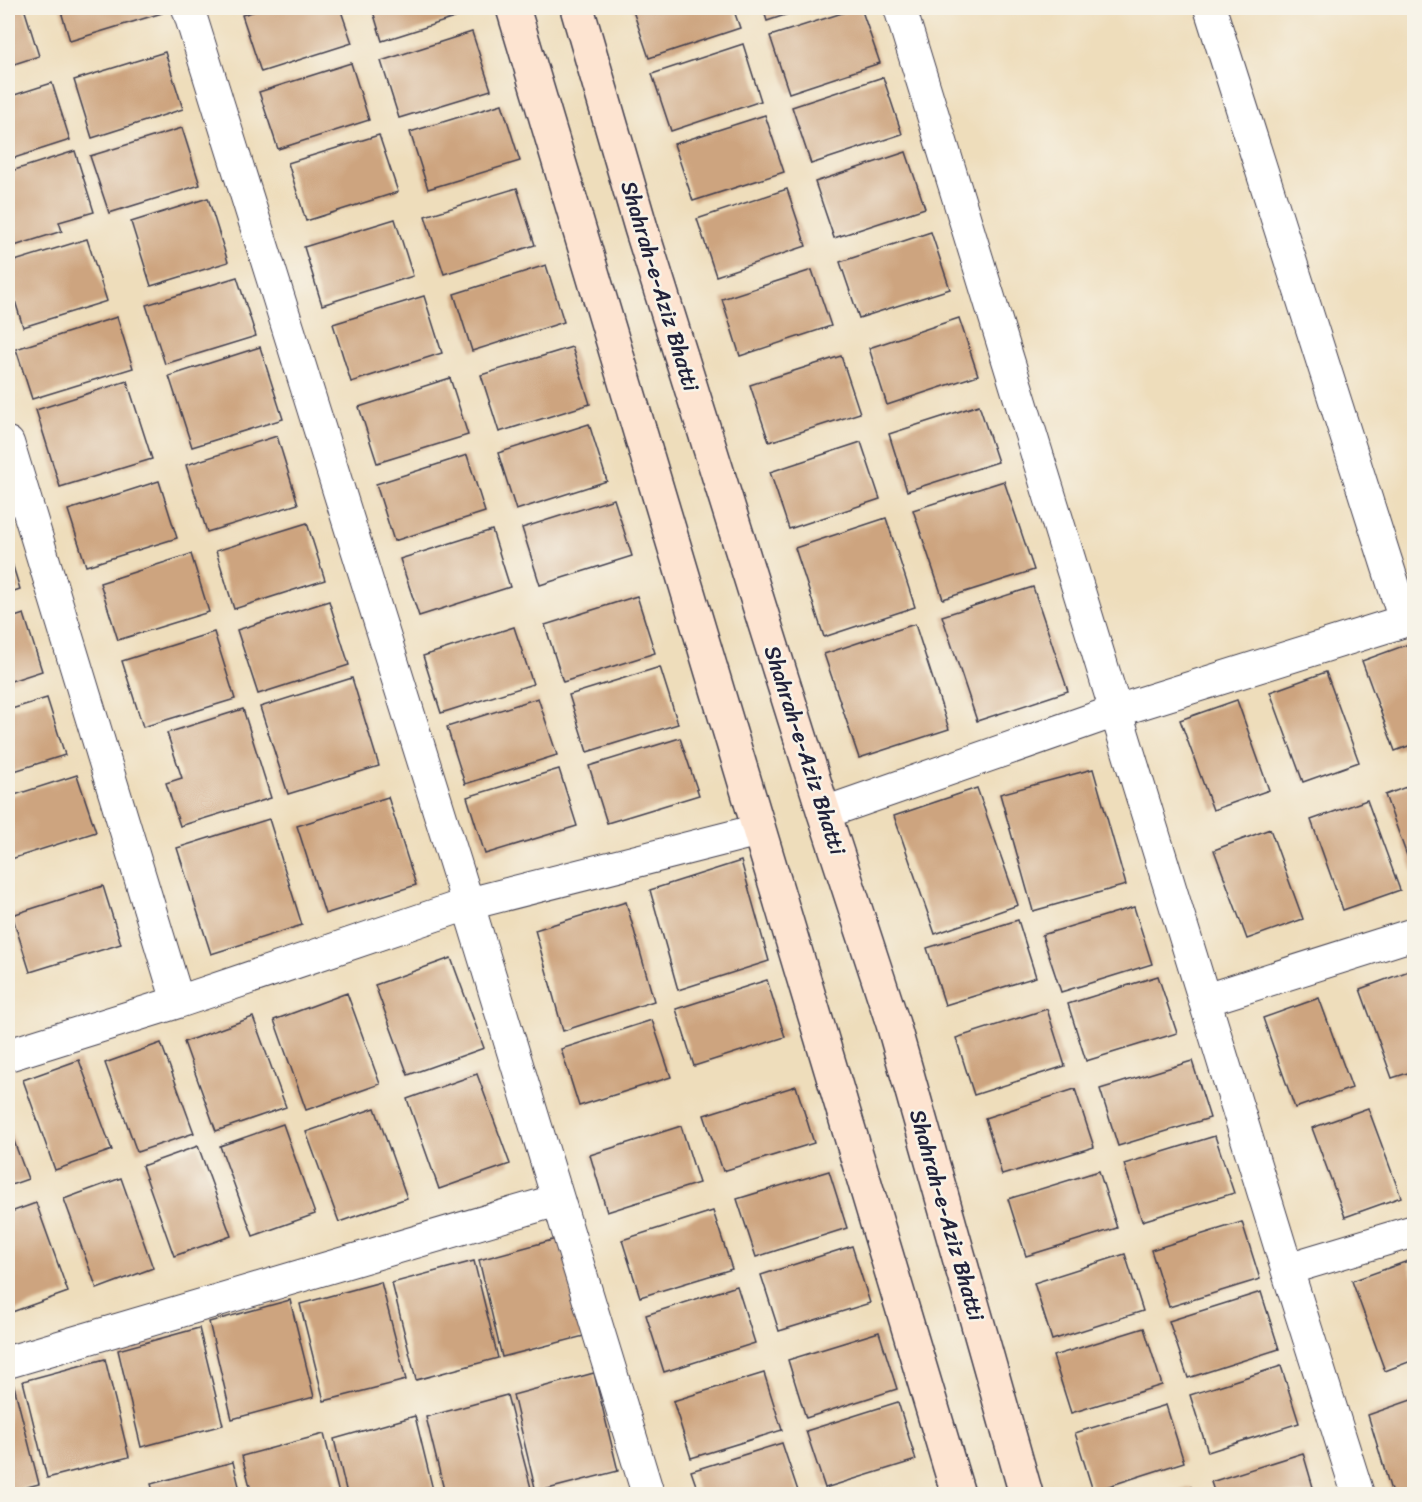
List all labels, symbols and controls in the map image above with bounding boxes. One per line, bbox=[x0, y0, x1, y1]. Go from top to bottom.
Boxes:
street label: Shahrah-e-Aziz Bhatti bbox=[609, 176, 711, 397]
street label: Shahrah-e-Aziz Bhatti bbox=[753, 640, 858, 861]
street label: Shahrah-e-Aziz Bhatti bbox=[898, 1105, 996, 1326]

